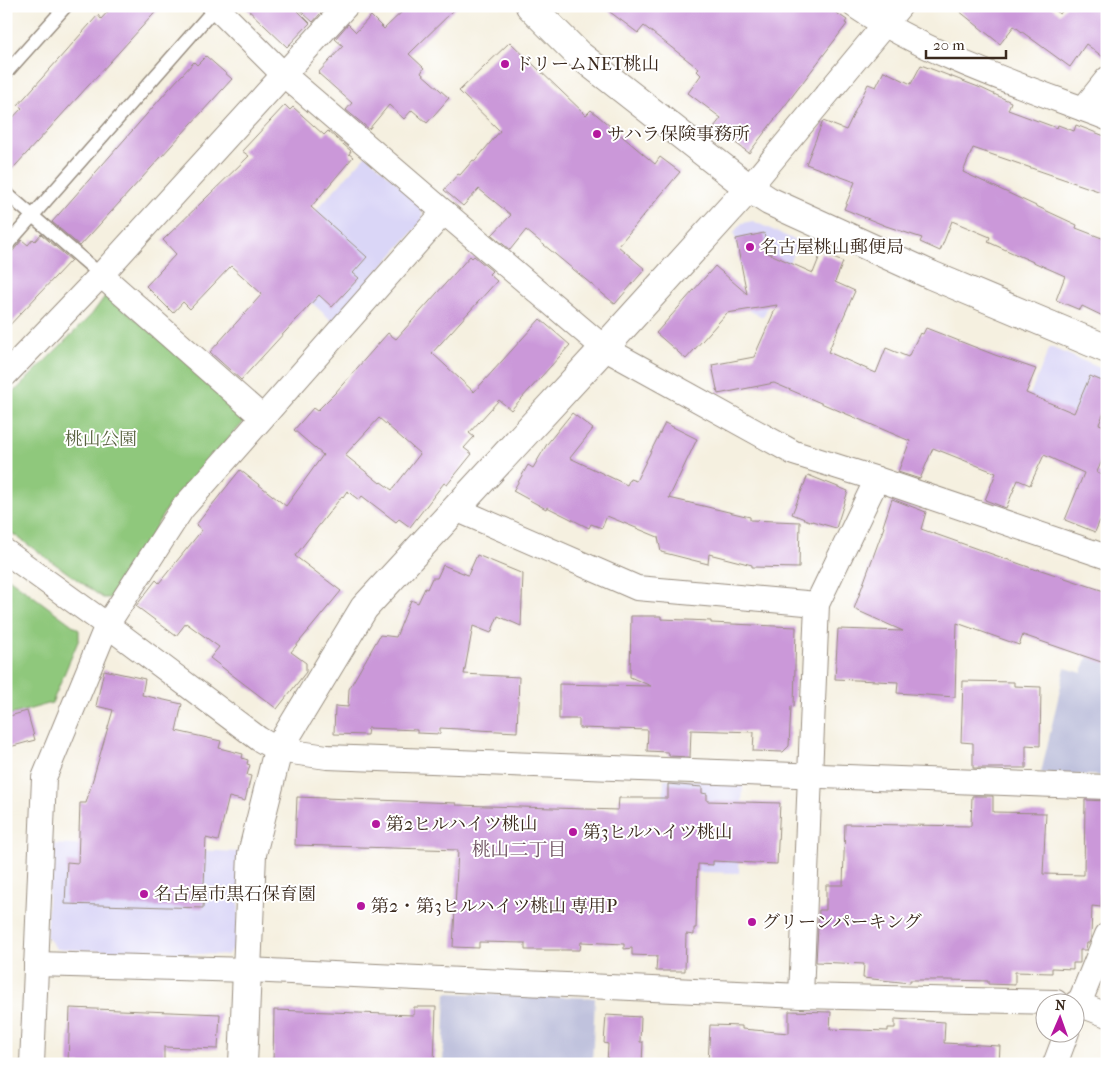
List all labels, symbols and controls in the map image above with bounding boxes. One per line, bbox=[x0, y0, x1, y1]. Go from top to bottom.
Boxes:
scale bar bbox=[926, 28, 1006, 60]
text: 20 m bbox=[933, 36, 965, 54]
place label: ドリームNET桃山 bbox=[515, 54, 660, 75]
marker: ドリームNET桃山 bbox=[499, 58, 511, 70]
place label: サハラ保険事務所 bbox=[607, 124, 750, 145]
marker: サハラ保険事務所 bbox=[591, 128, 603, 140]
place label: 名古屋桃山郵便局 bbox=[760, 237, 904, 258]
marker: 名古屋桃山郵便局 bbox=[744, 241, 756, 253]
park label: 桃山公園 bbox=[65, 429, 137, 450]
place label: 第2ヒルハイツ桃山 bbox=[386, 814, 538, 835]
marker: 第2ヒルハイツ桃山 bbox=[370, 818, 382, 830]
place label: 第3ヒルハイツ桃山 bbox=[583, 822, 733, 843]
marker: 第3ヒルハイツ桃山 bbox=[567, 826, 579, 838]
district label: 桃山二丁目 bbox=[471, 839, 567, 861]
place label: 名古屋市黒石保育園 bbox=[154, 884, 316, 905]
marker: 名古屋市黒石保育園 bbox=[138, 888, 150, 900]
place label: 第2・第3ヒルハイツ桃山 専用P bbox=[371, 896, 617, 917]
marker: 第2・第3ヒルハイツ桃山 専用P bbox=[355, 900, 367, 912]
place label: グリーンパーキング bbox=[762, 912, 922, 933]
marker: グリーンパーキング bbox=[746, 916, 758, 928]
north arrow bbox=[1036, 992, 1086, 1042]
text: N bbox=[1055, 997, 1066, 1014]

